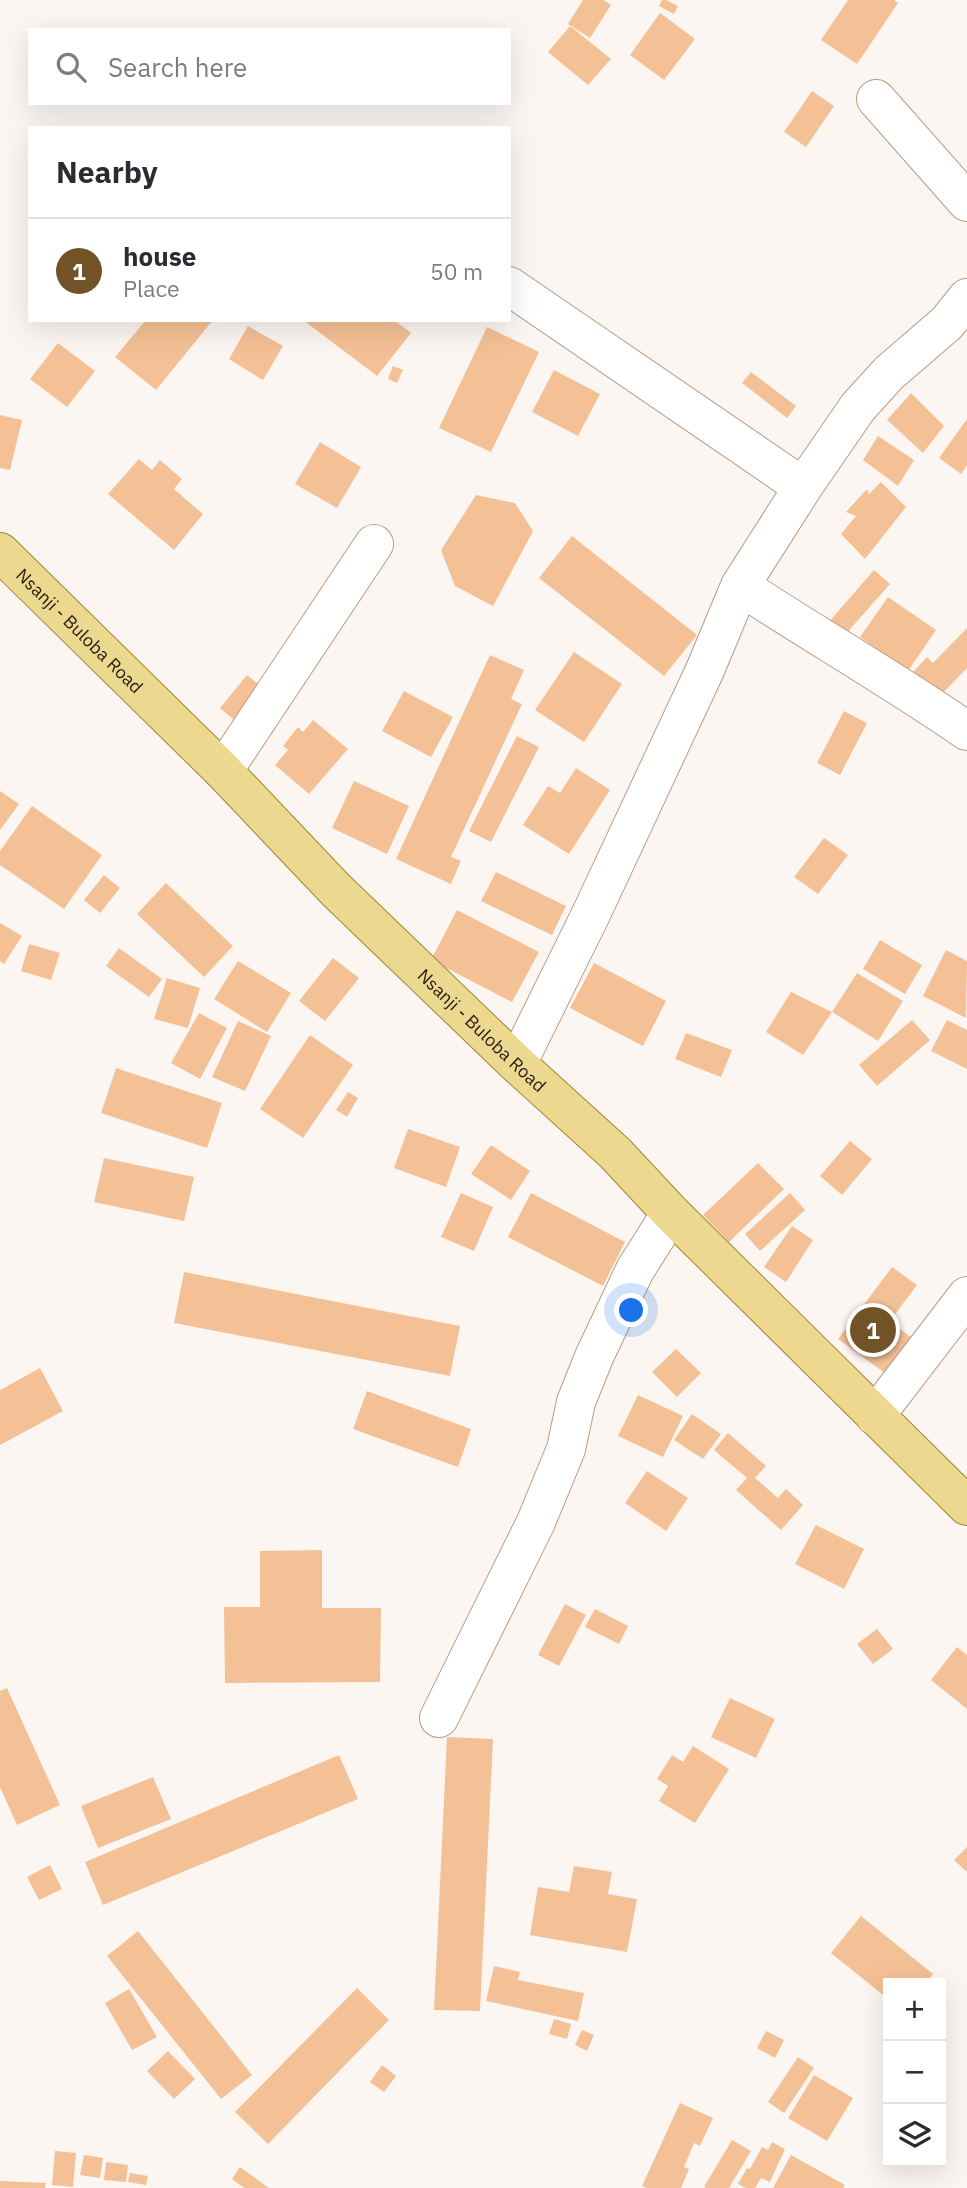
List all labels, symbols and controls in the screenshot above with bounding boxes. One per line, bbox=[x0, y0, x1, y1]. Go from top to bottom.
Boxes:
search box bbox=[28, 28, 511, 105]
icon: search bbox=[52, 48, 90, 86]
text: Search here bbox=[108, 50, 247, 84]
text: Nearby bbox=[56, 152, 158, 191]
text: house bbox=[123, 239, 196, 273]
text: 1 bbox=[72, 256, 86, 286]
text: 50 m bbox=[430, 256, 483, 286]
text: Place bbox=[123, 273, 180, 303]
street label: Nsanji - Buloba Road bbox=[12, 563, 148, 698]
street label: Nsanji - Buloba Road bbox=[413, 963, 551, 1096]
your location bbox=[614, 1293, 648, 1327]
pin: 1 bbox=[850, 1304, 896, 1356]
map controls bbox=[883, 1978, 946, 2167]
button: + bbox=[883, 1978, 946, 2041]
button: − bbox=[883, 2041, 946, 2104]
button: layers bbox=[883, 2104, 946, 2167]

